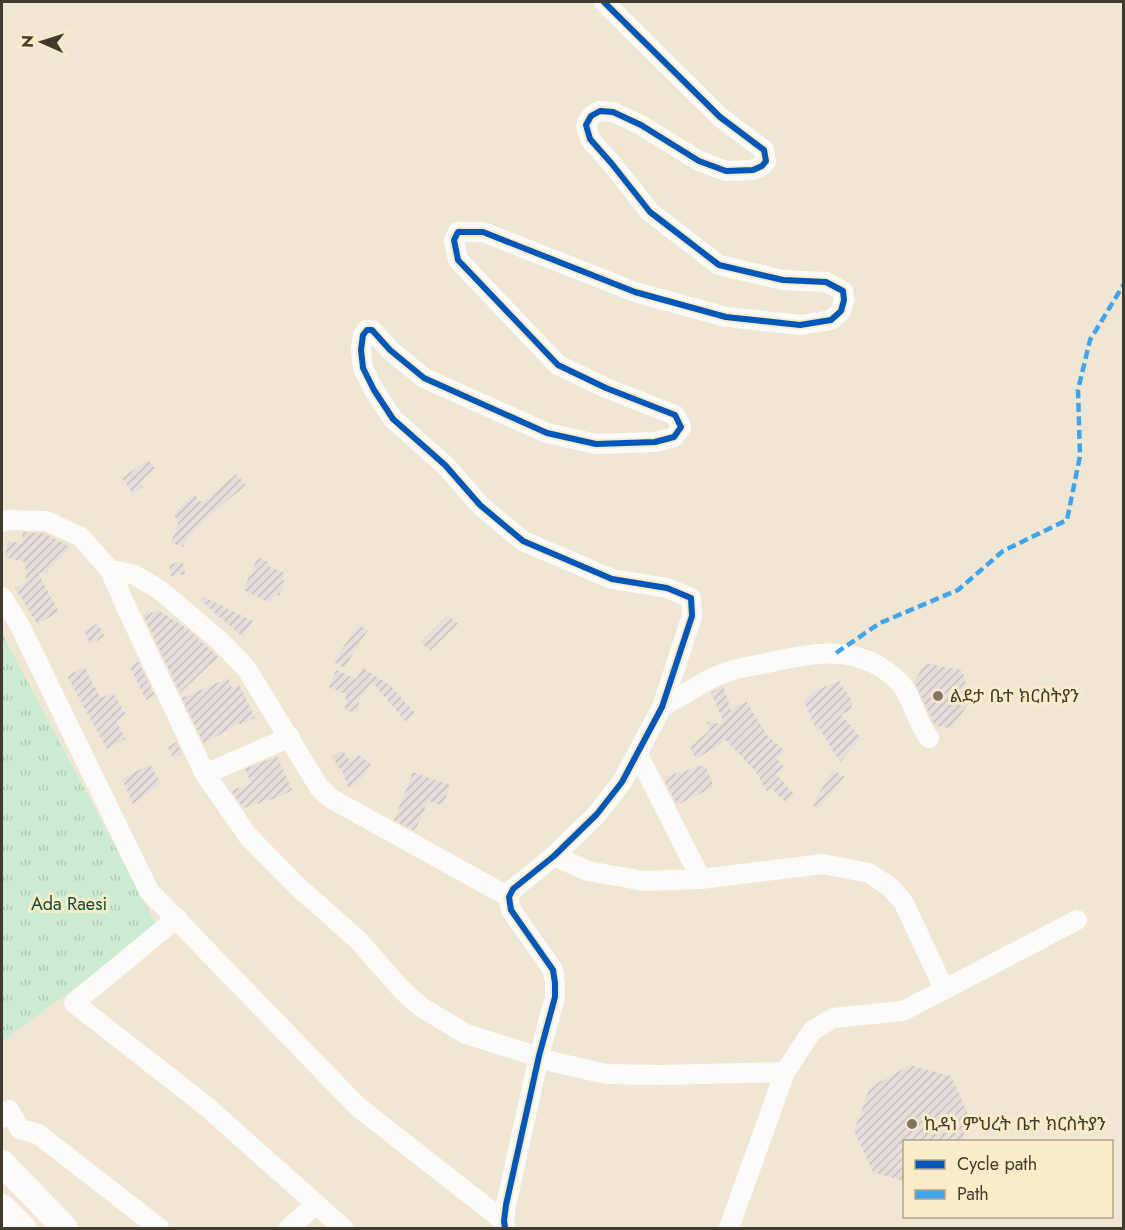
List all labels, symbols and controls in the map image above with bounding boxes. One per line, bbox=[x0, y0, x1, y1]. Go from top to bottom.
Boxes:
north arrow bbox=[12, 12, 72, 72]
text: N bbox=[16, 34, 39, 48]
place label: ልደታ ቤተ ክርስትያን bbox=[950, 683, 1079, 709]
marker: ልደታ ቤተ ክርስትያን bbox=[931, 689, 945, 703]
park label: Ada Raesi bbox=[31, 891, 107, 917]
place label: ኪዳነ ምህረት ቤተ ክርስትያን bbox=[924, 1111, 1106, 1137]
marker: ኪዳነ ምህረት ቤተ ክርስትያን bbox=[905, 1117, 919, 1131]
legend bbox=[903, 1140, 1113, 1218]
text: Cycle path bbox=[957, 1151, 1037, 1177]
text: Path bbox=[957, 1181, 989, 1207]

